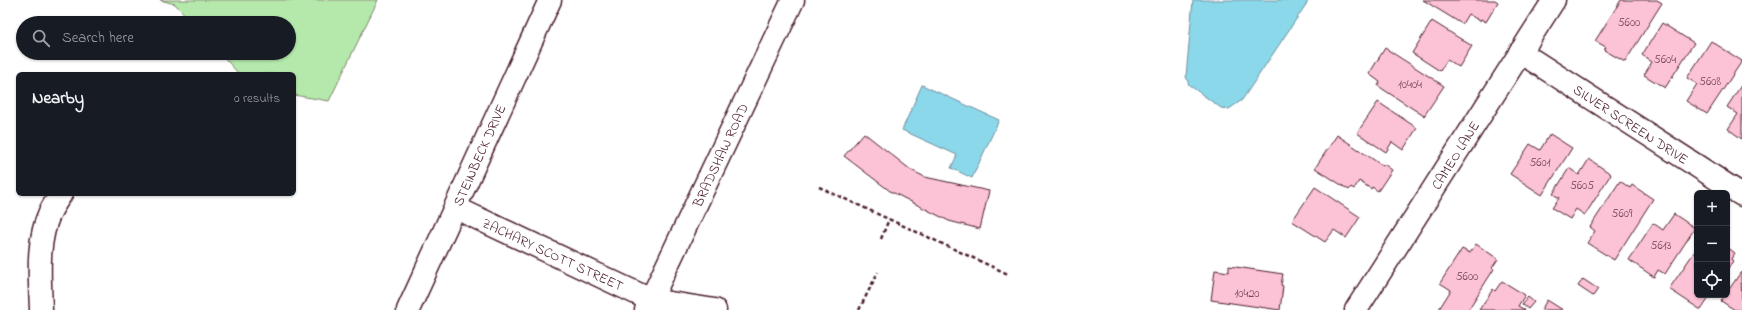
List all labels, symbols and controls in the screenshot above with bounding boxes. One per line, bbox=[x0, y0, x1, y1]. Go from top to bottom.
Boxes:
house number: 5600 bbox=[1618, 14, 1640, 32]
search box bbox=[16, 16, 296, 60]
icon: search bbox=[30, 27, 52, 49]
text: Search here bbox=[62, 27, 134, 49]
house number: 5604 bbox=[1654, 51, 1676, 69]
house number: 5608 bbox=[1699, 73, 1721, 91]
house number: 10404 bbox=[1398, 76, 1422, 94]
street label: SILVER SCREEN DRIVE bbox=[1568, 80, 1692, 170]
text: Nearby bbox=[32, 86, 84, 111]
text: 0 results bbox=[234, 89, 280, 108]
street label: BRADSHAW ROAD bbox=[688, 100, 755, 212]
street label: STEINBECK DRIVE bbox=[448, 101, 512, 210]
street label: CAMEO LANE bbox=[1427, 117, 1486, 194]
house number: 5601 bbox=[1529, 154, 1551, 172]
house number: 5605 bbox=[1570, 177, 1594, 195]
map controls bbox=[1694, 190, 1730, 298]
button: + bbox=[1694, 190, 1730, 226]
house number: 5609 bbox=[1612, 205, 1633, 223]
street label: ZACHARY SCOTT STREET bbox=[478, 213, 626, 297]
button: − bbox=[1694, 226, 1730, 262]
house number: 5613 bbox=[1651, 237, 1671, 255]
button: locate bbox=[1694, 262, 1730, 298]
house number: 5600 bbox=[1456, 268, 1478, 286]
house number: 10420 bbox=[1234, 285, 1260, 303]

